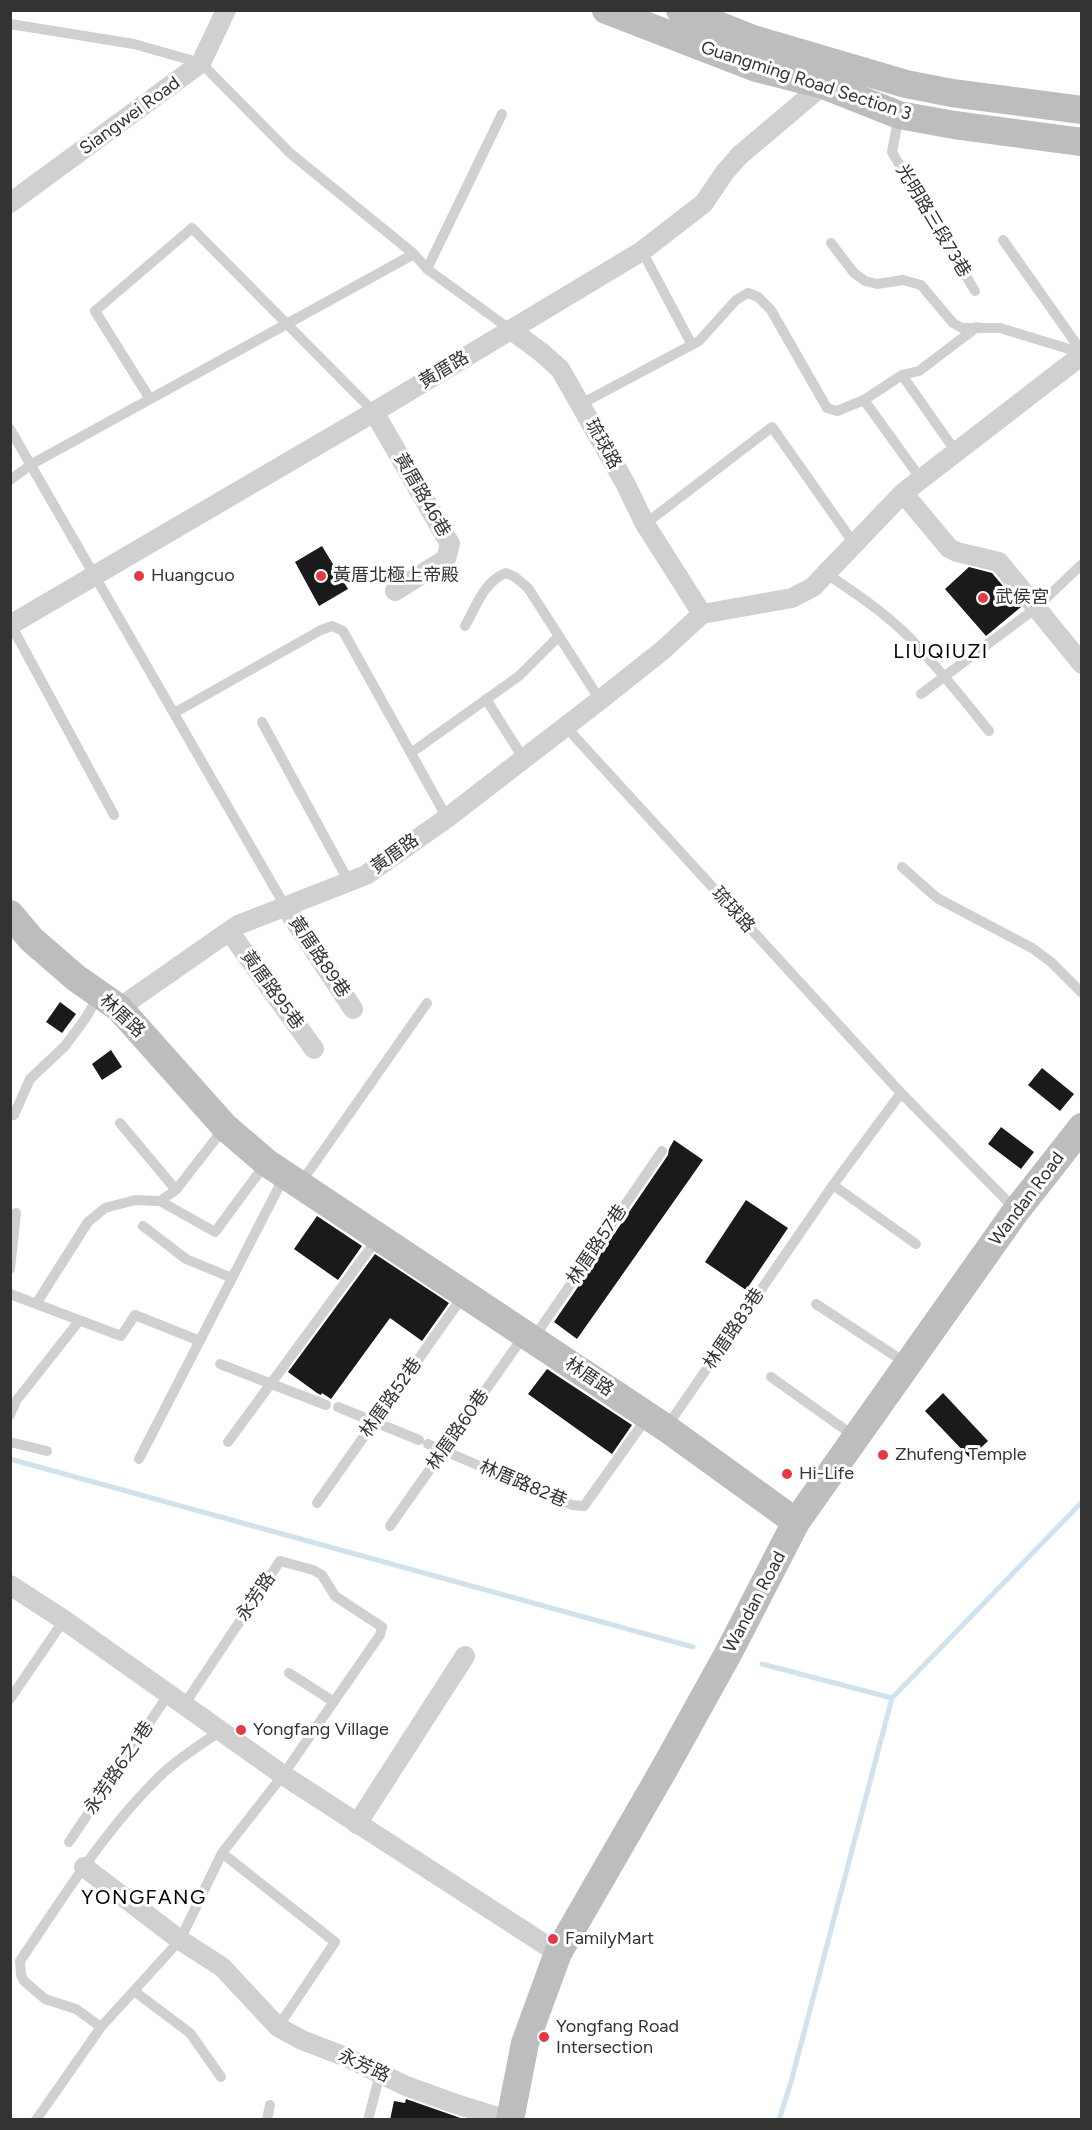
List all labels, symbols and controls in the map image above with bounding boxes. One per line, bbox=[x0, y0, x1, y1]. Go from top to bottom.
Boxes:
street label: Guangming Road Section 3 bbox=[698, 37, 914, 125]
street label: Siangwei Road bbox=[76, 72, 184, 160]
street label: 光明路三段73巷 bbox=[891, 161, 975, 281]
street label: 黃厝路 bbox=[415, 347, 473, 393]
street label: 琉球路 bbox=[580, 415, 626, 473]
street label: 黃厝路46巷 bbox=[389, 449, 455, 541]
place label: Huangcuo bbox=[151, 565, 235, 587]
place label: 黃厝北極上帝殿 bbox=[333, 565, 459, 587]
marker: Huangcuo bbox=[132, 569, 146, 583]
marker: 黃厝北極上帝殿 bbox=[314, 569, 328, 583]
place label: 武侯宮 bbox=[995, 587, 1049, 609]
marker: 武侯宮 bbox=[976, 591, 990, 605]
district label: LIUQIUZI bbox=[893, 640, 989, 664]
street label: 黃厝路 bbox=[367, 829, 423, 879]
street label: 琉球路 bbox=[707, 883, 759, 937]
street label: 黃厝路89巷 bbox=[284, 912, 354, 1002]
street label: 黃厝路95巷 bbox=[236, 946, 308, 1034]
street label: 林厝路 bbox=[95, 990, 149, 1042]
street label: Wandan Road bbox=[985, 1148, 1069, 1250]
street label: 林厝路57巷 bbox=[562, 1201, 632, 1289]
street label: 林厝路83巷 bbox=[699, 1284, 769, 1374]
street label: 林厝路 bbox=[561, 1353, 617, 1401]
street label: 林厝路52巷 bbox=[356, 1354, 426, 1442]
street label: 林厝路60巷 bbox=[422, 1385, 494, 1475]
place label: Zhufeng Temple bbox=[895, 1444, 1026, 1466]
marker: Zhufeng Temple bbox=[876, 1448, 890, 1462]
street label: 林厝路82巷 bbox=[476, 1456, 570, 1512]
place label: Hi-Life bbox=[799, 1463, 854, 1485]
marker: Hi-Life bbox=[780, 1467, 794, 1481]
street label: Wandan Road bbox=[719, 1548, 791, 1656]
street label: 永芳路 bbox=[232, 1569, 280, 1625]
street label: 永芳路6之1巷 bbox=[80, 1717, 158, 1819]
place label: Yongfang Village bbox=[253, 1719, 389, 1741]
marker: Yongfang Village bbox=[234, 1723, 248, 1737]
district label: YONGFANG bbox=[81, 1886, 207, 1910]
place label: FamilyMart bbox=[565, 1928, 654, 1950]
marker: FamilyMart bbox=[546, 1932, 560, 1946]
place label: Yongfang Road Intersection bbox=[556, 2016, 679, 2058]
marker: Yongfang Road Intersection bbox=[537, 2030, 551, 2044]
street label: 永芳路 bbox=[335, 2045, 393, 2087]

